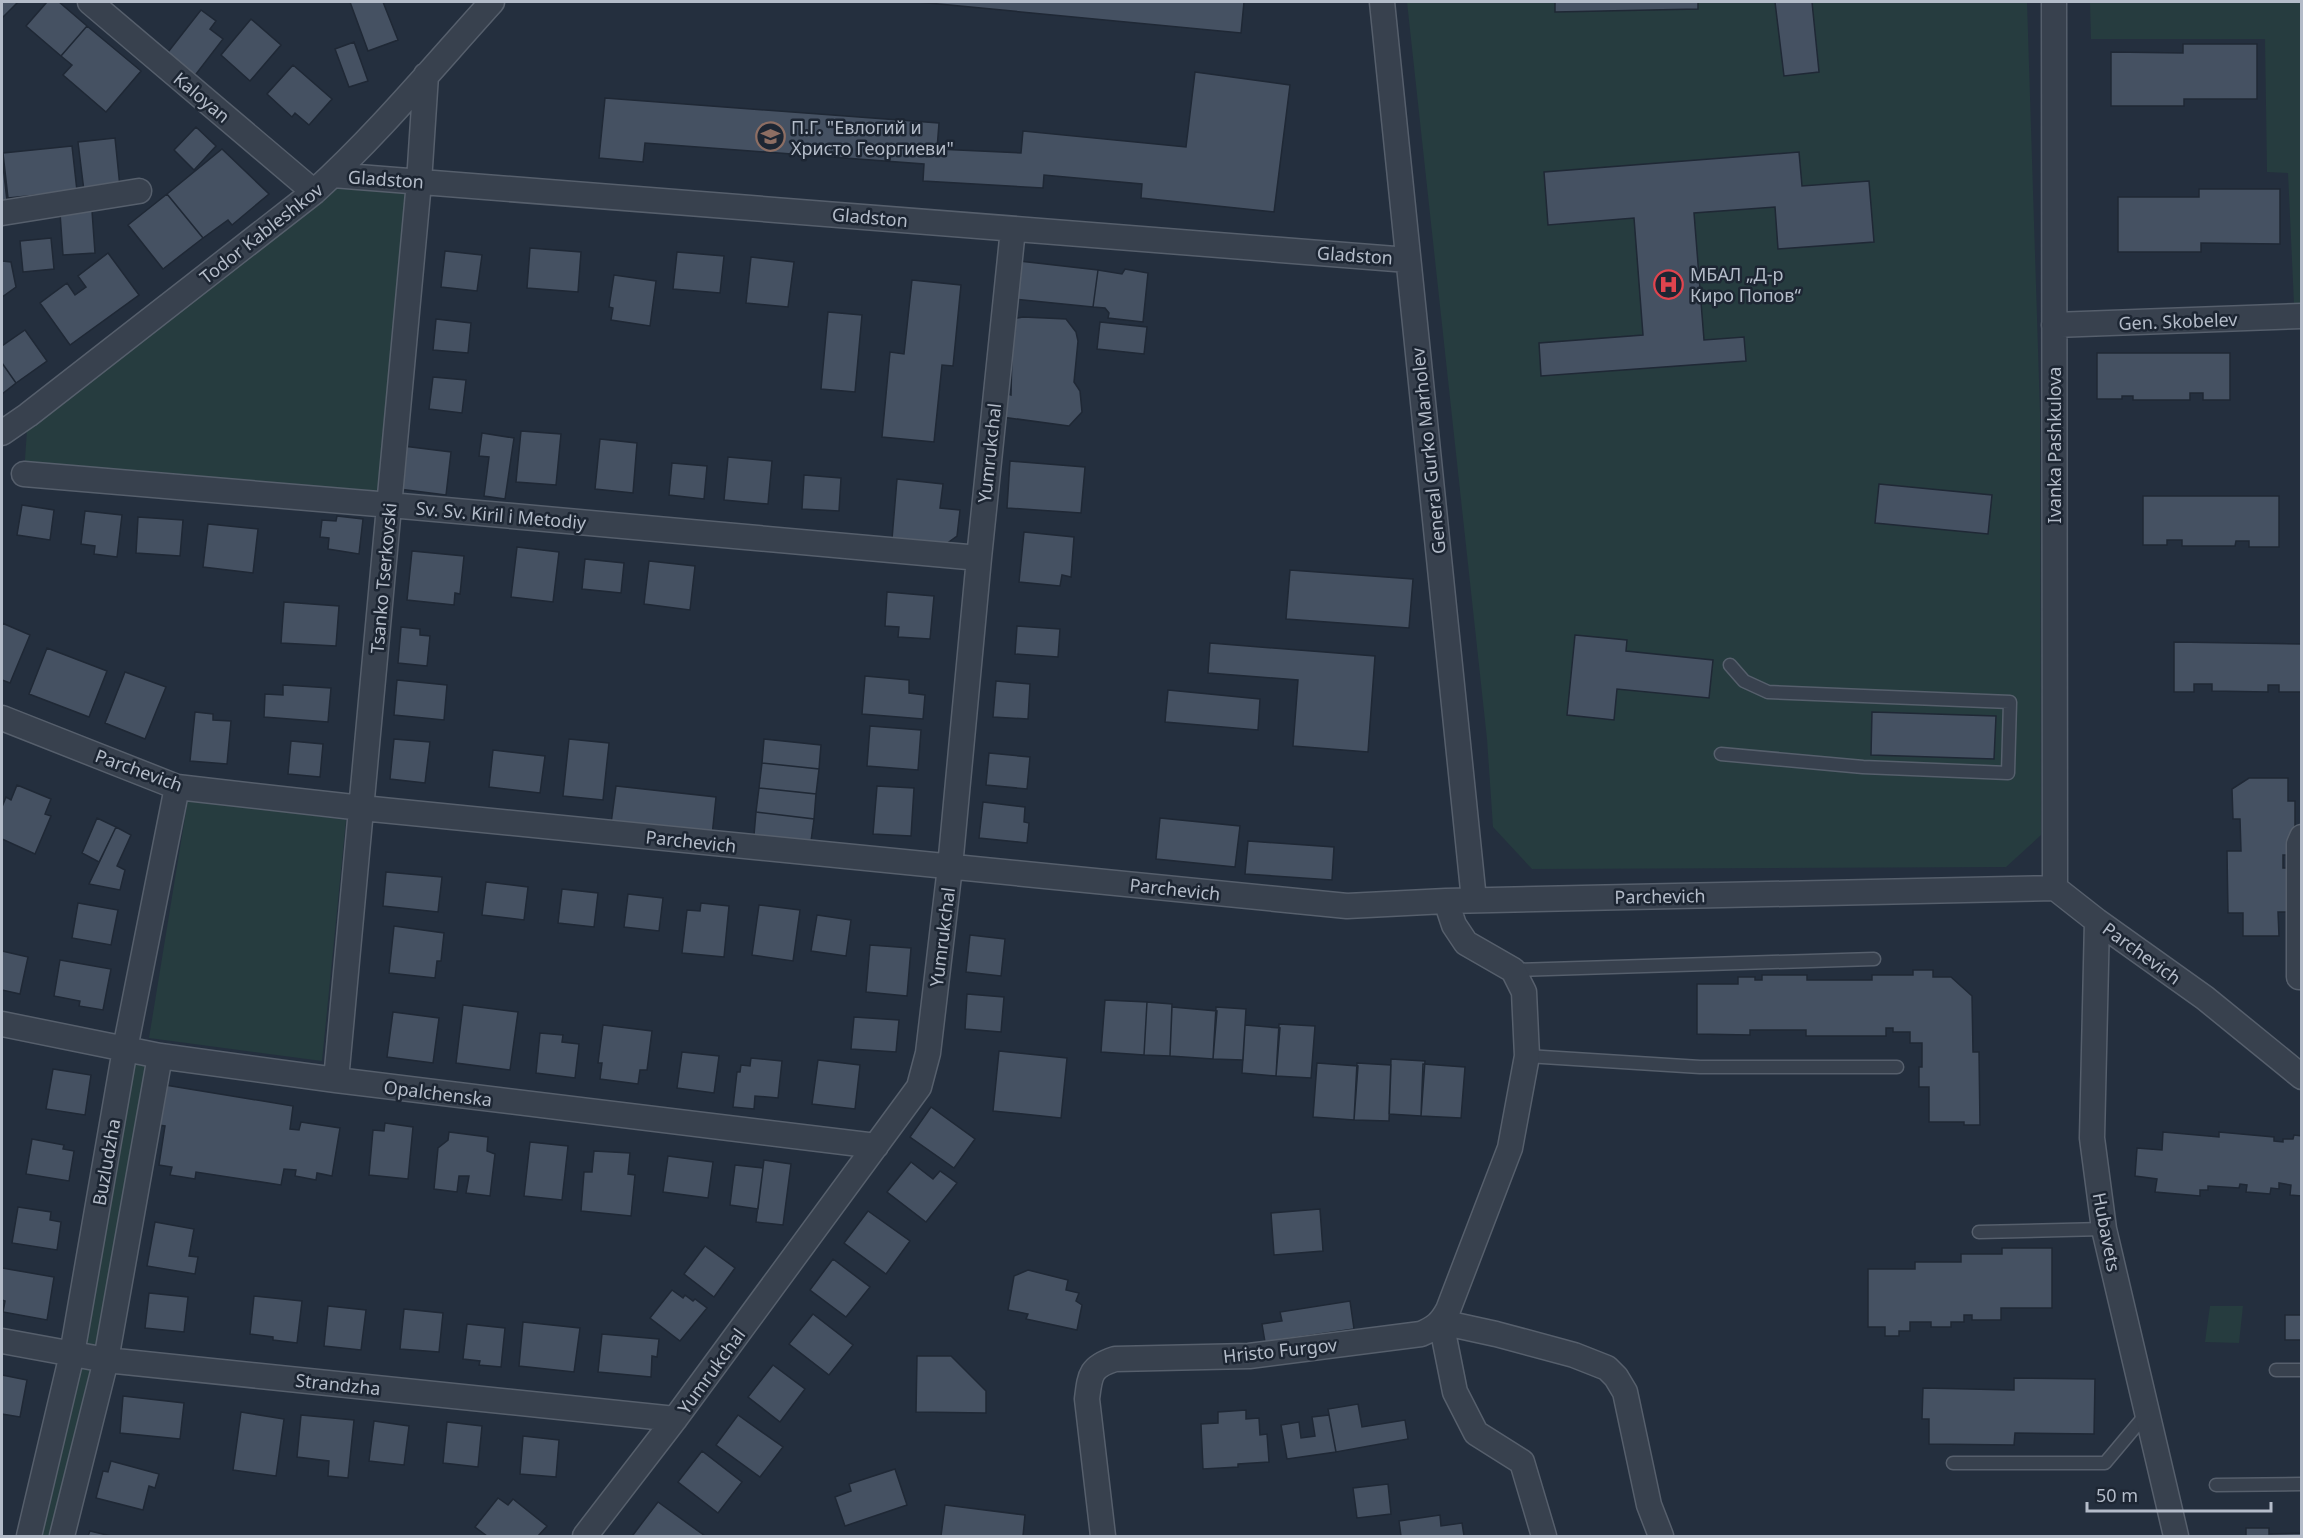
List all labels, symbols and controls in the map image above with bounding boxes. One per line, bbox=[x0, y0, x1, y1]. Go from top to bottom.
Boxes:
street label: Kaloyan bbox=[169, 66, 235, 128]
place label: П.Г. "Евлогий и Христо Георгиеви" bbox=[791, 115, 954, 160]
school or university icon: П.Г. "Евлогий и Христо Георгиеви" bbox=[754, 121, 786, 153]
street label: Gladston bbox=[347, 164, 425, 194]
street label: Todor Kableshkov bbox=[195, 177, 328, 289]
street label: Gladston bbox=[831, 202, 909, 232]
street label: Gladston bbox=[1316, 240, 1394, 270]
place label: МБАЛ „Д-р Киро Попов“ bbox=[1690, 262, 1801, 307]
hospital icon: МБАЛ „Д-р Киро Попов“ bbox=[1653, 268, 1685, 300]
street label: Gen. Skobelev bbox=[2118, 307, 2239, 335]
street label: General Gurko Marholev bbox=[1405, 346, 1451, 555]
street label: Ivanka Pashkulova bbox=[2042, 367, 2066, 523]
street label: Yumrukchal bbox=[972, 402, 1006, 504]
street label: Sv. Sv. Kiril i Metodiy bbox=[415, 496, 588, 534]
street label: Tsanko Tserkovski bbox=[364, 502, 402, 654]
street label: Parchevich bbox=[92, 743, 186, 797]
street label: Parchevich bbox=[644, 824, 738, 858]
street label: Parchevich bbox=[1128, 872, 1222, 906]
street label: Parchevich bbox=[1614, 883, 1706, 909]
street label: Yumrukchal bbox=[924, 886, 960, 988]
street label: Parchevich bbox=[2098, 916, 2186, 990]
street label: Opalchenska bbox=[382, 1074, 494, 1112]
street label: Buzludzha bbox=[87, 1117, 125, 1207]
street label: Hubavets bbox=[2088, 1190, 2126, 1274]
street label: Yumrukchal bbox=[672, 1323, 750, 1419]
street label: Hristo Furgov bbox=[1222, 1332, 1339, 1368]
street label: Strandzha bbox=[294, 1368, 382, 1400]
scale bar bbox=[2087, 1475, 2272, 1513]
text: 50 m bbox=[2096, 1483, 2138, 1507]

